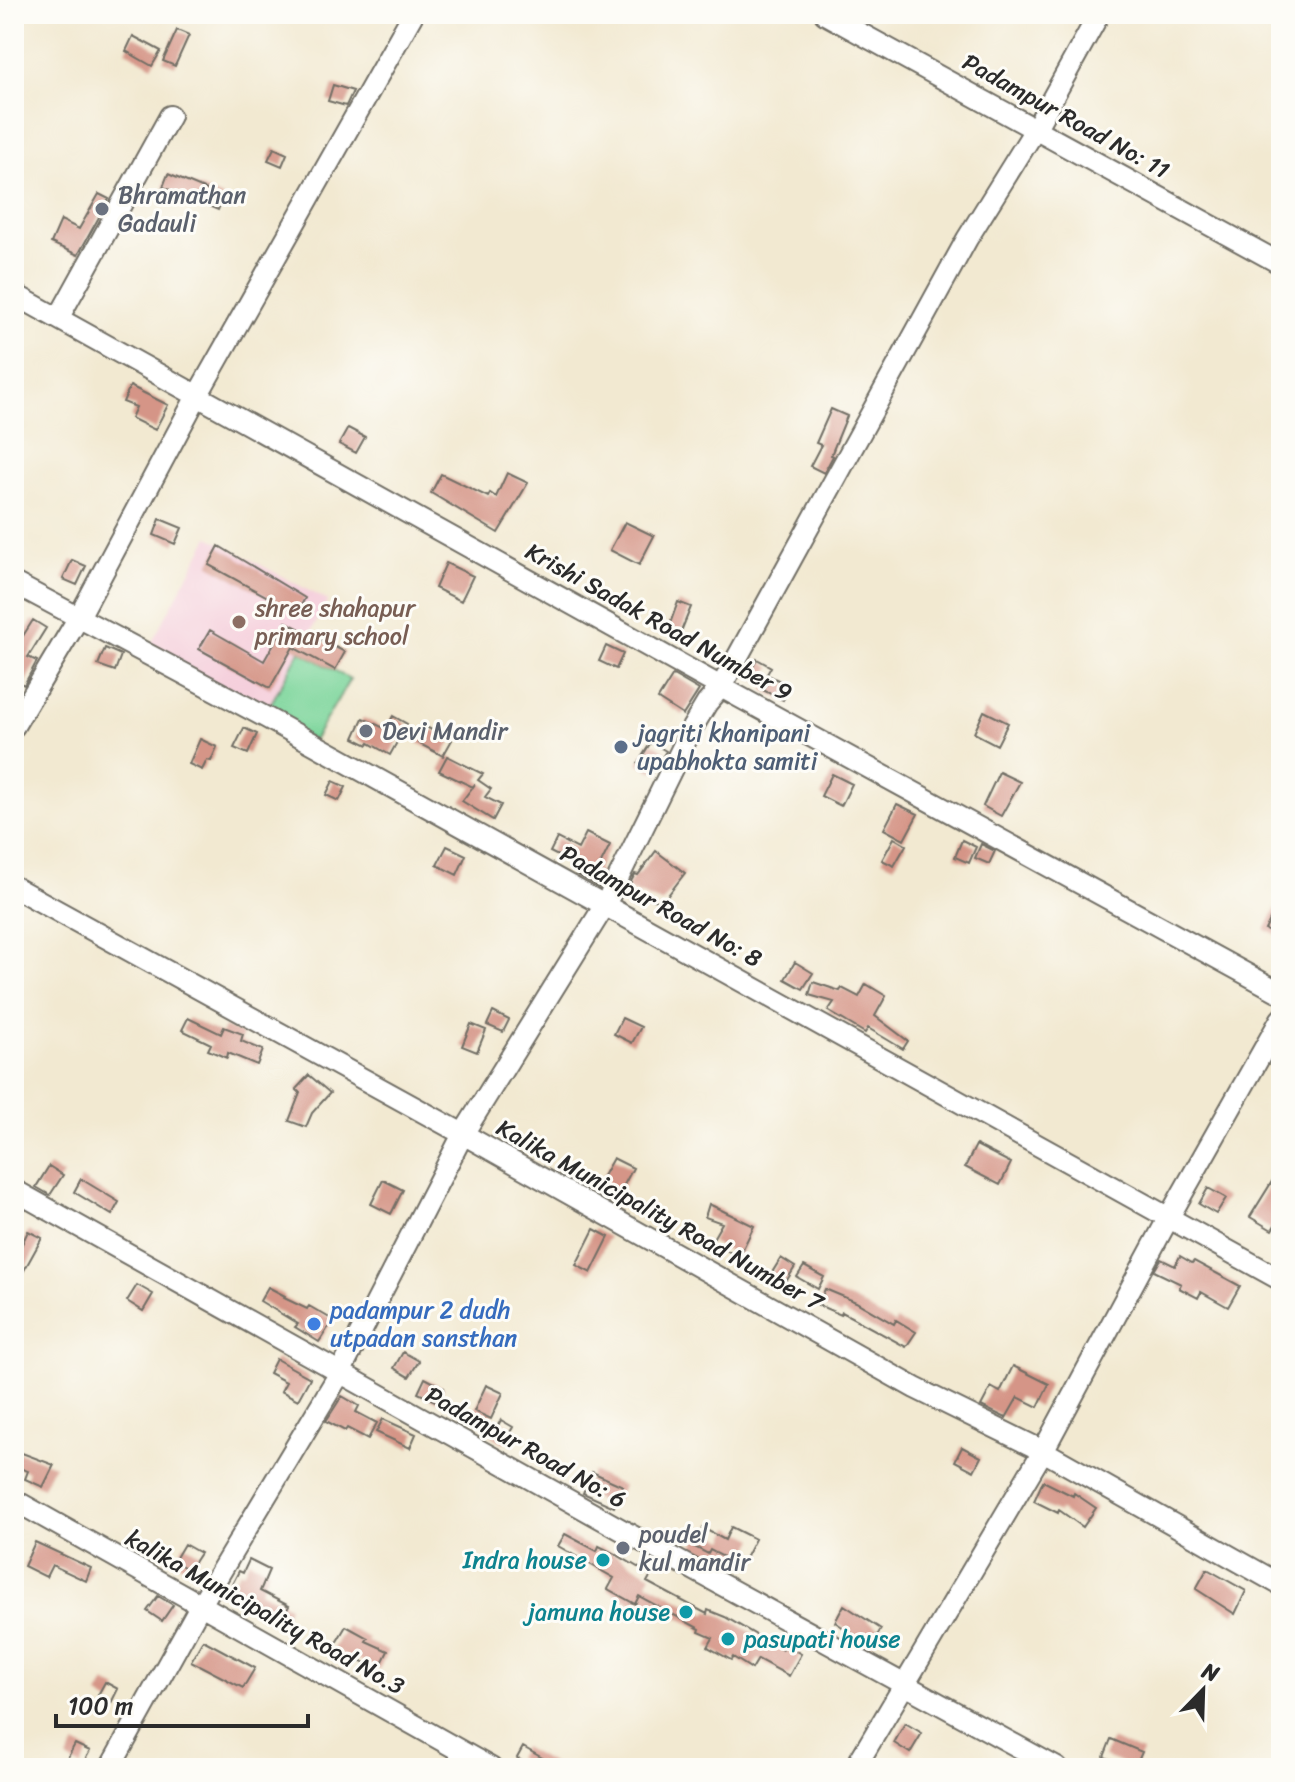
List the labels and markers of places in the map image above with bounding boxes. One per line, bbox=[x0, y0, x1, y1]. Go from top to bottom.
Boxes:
place label: Bhramathan Gadauli bbox=[118, 174, 246, 244]
marker: Bhramathan Gadauli bbox=[93, 200, 111, 218]
place label: shree shahapur primary school bbox=[254, 587, 417, 657]
marker: shree shahapur primary school bbox=[230, 613, 248, 631]
place label: Devi Mandir bbox=[382, 710, 509, 752]
place label: jagriti khanipani upabhokta samiti bbox=[632, 712, 819, 782]
marker: Devi Mandir bbox=[357, 722, 375, 740]
marker: jagriti khanipani upabhokta samiti bbox=[612, 738, 630, 756]
place label: padampur 2 dudh utpadan sansthan bbox=[329, 1289, 517, 1359]
marker: padampur 2 dudh utpadan sansthan bbox=[305, 1315, 323, 1333]
place label: poudel kul mandir bbox=[638, 1513, 751, 1583]
place label: Indra house bbox=[462, 1539, 587, 1581]
marker: poudel kul mandir bbox=[614, 1539, 632, 1557]
marker: Indra house bbox=[594, 1551, 612, 1569]
place label: jamuna house bbox=[522, 1591, 670, 1633]
marker: jamuna house bbox=[677, 1603, 695, 1621]
place label: pasupati house bbox=[743, 1618, 901, 1660]
marker: pasupati house bbox=[719, 1630, 737, 1648]

